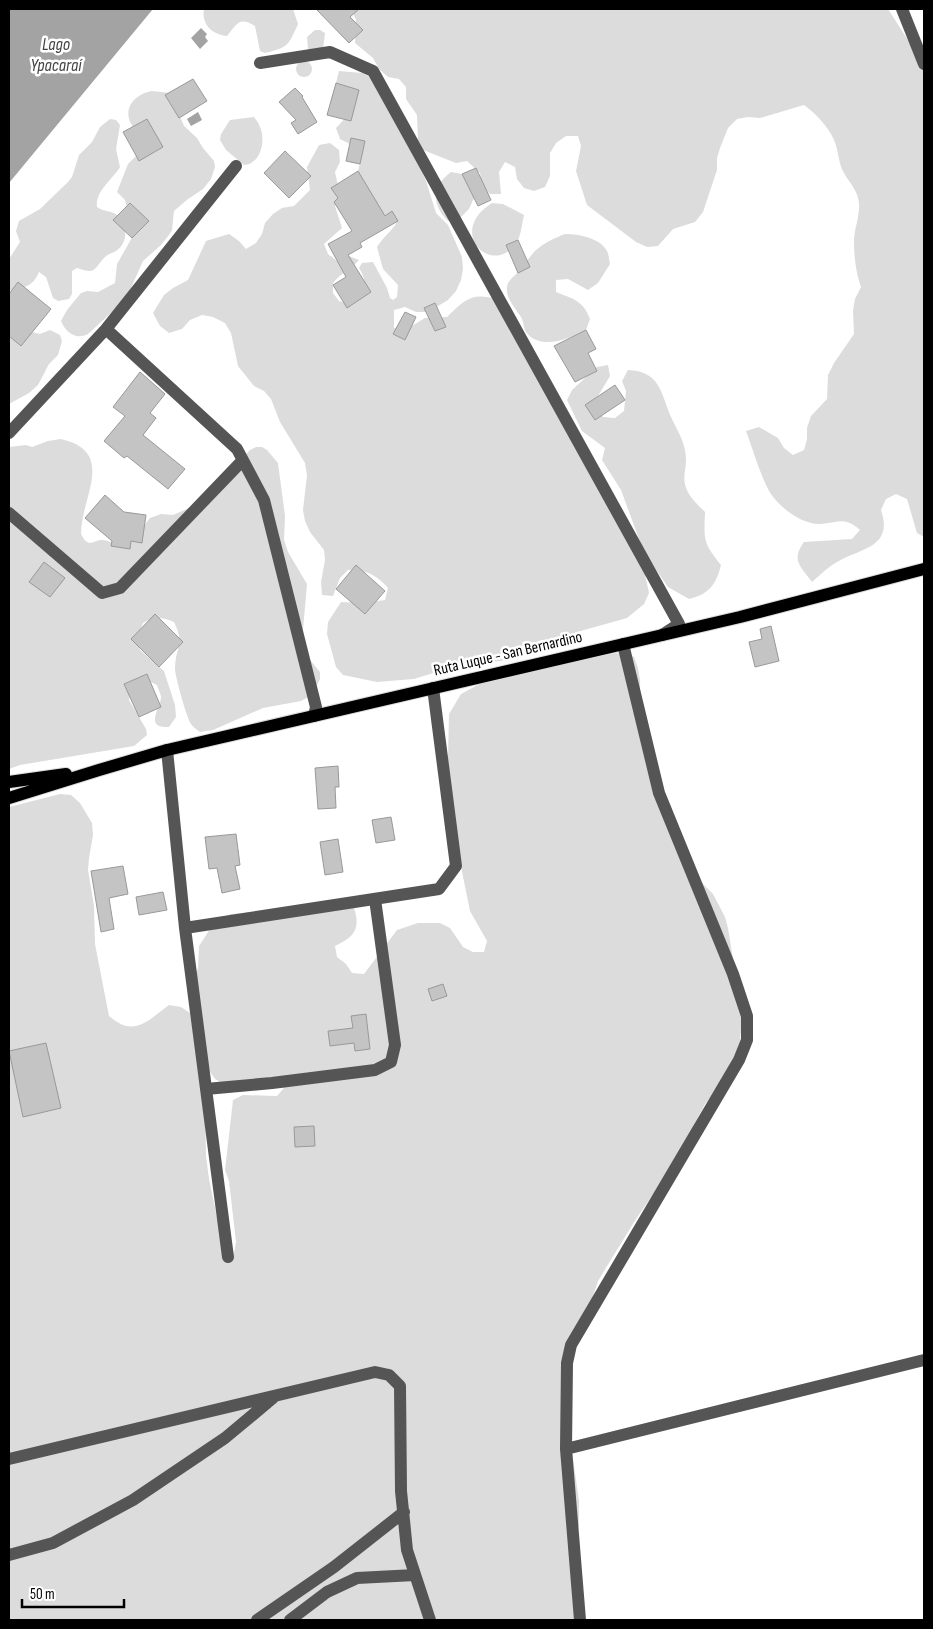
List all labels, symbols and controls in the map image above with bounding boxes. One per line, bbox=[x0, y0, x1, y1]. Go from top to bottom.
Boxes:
water label: Lago Ypacaraí bbox=[31, 34, 83, 76]
street label: Ruta Luque - San Bernardino bbox=[432, 628, 584, 680]
scale bar bbox=[22, 1576, 125, 1608]
text: 50 m bbox=[30, 1585, 55, 1604]

